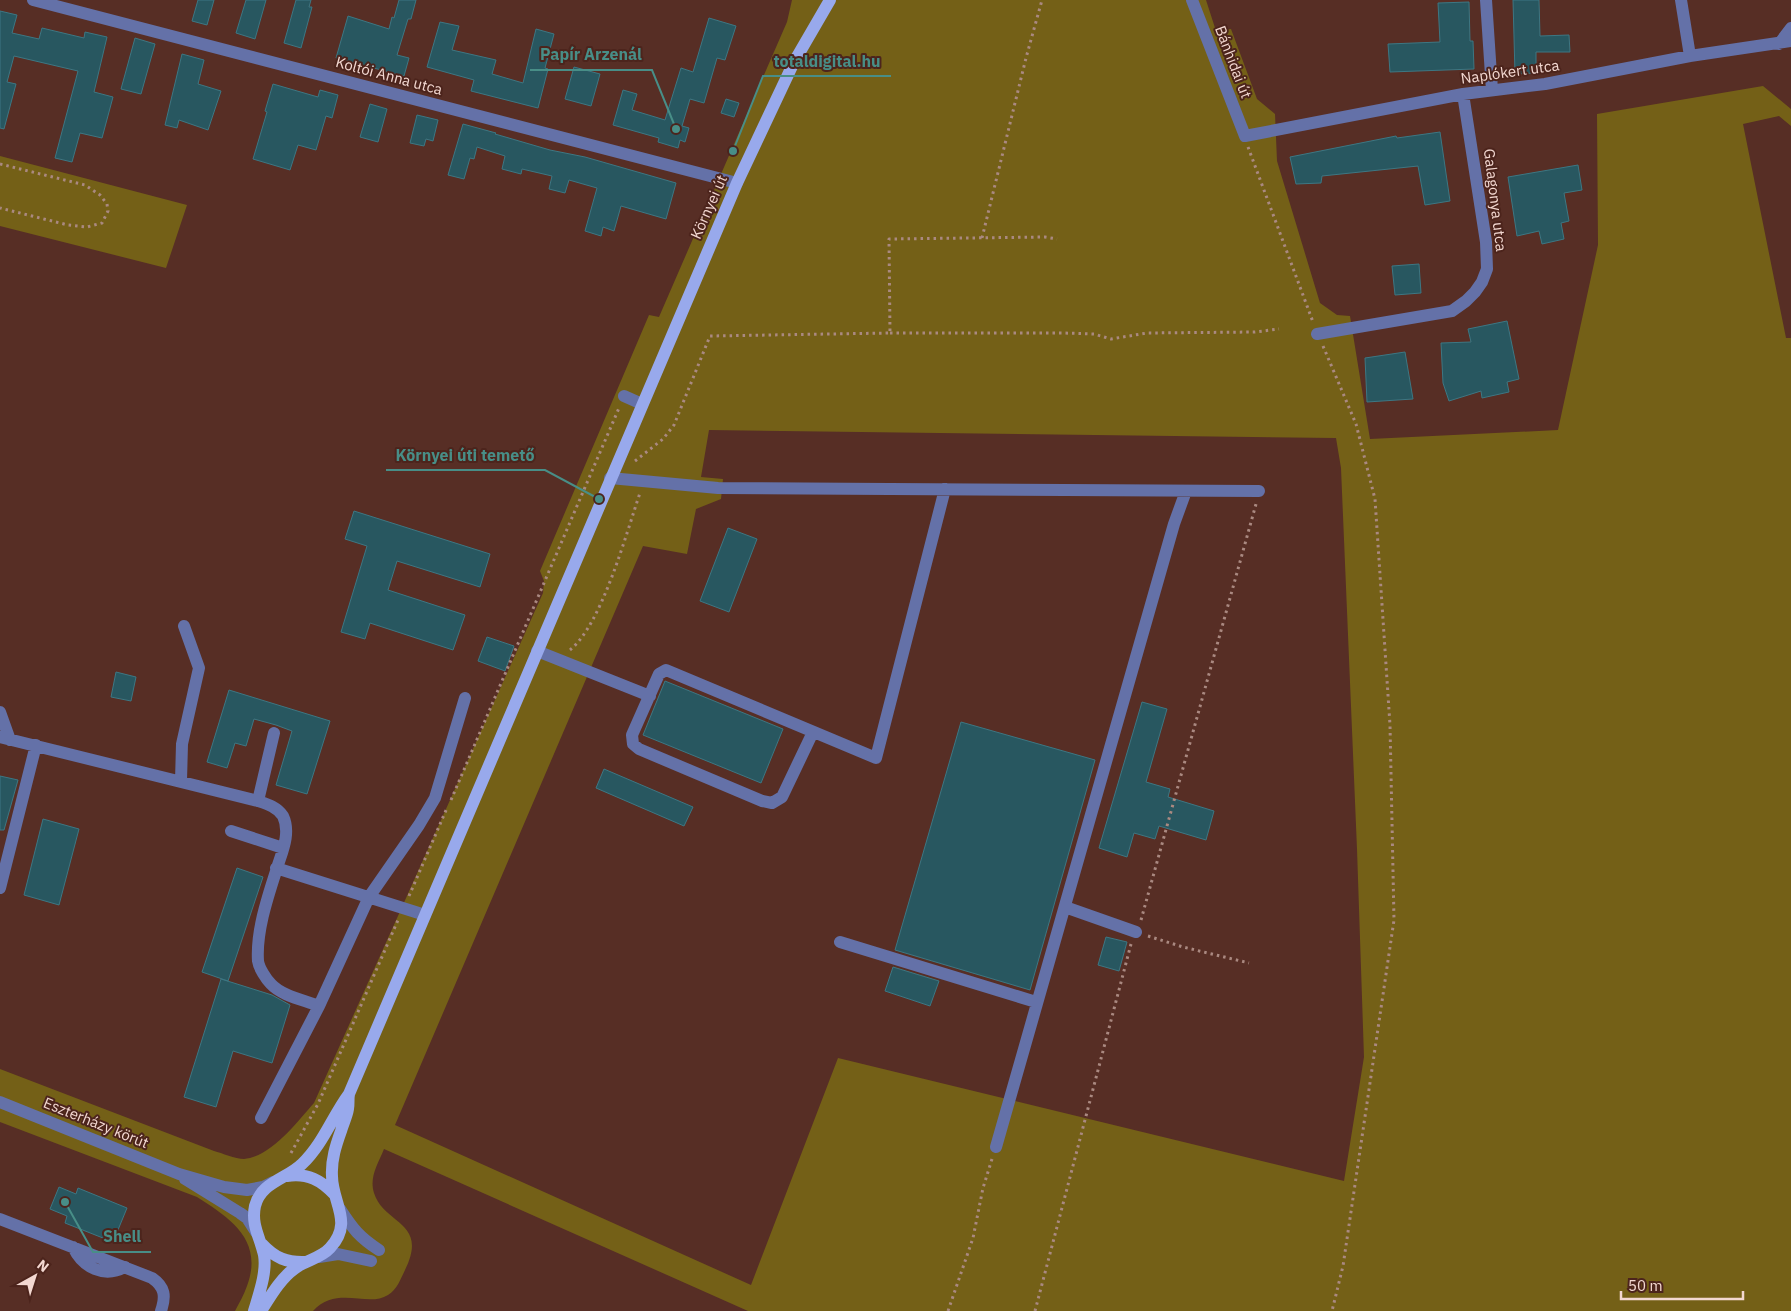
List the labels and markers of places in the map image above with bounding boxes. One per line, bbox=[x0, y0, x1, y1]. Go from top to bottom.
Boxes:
callout: Papír Arzenál bbox=[530, 39, 652, 70]
callout: totaldigital.hu bbox=[763, 45, 891, 76]
callout: Környei úti temető bbox=[386, 439, 545, 470]
callout: Shell bbox=[93, 1221, 151, 1252]

